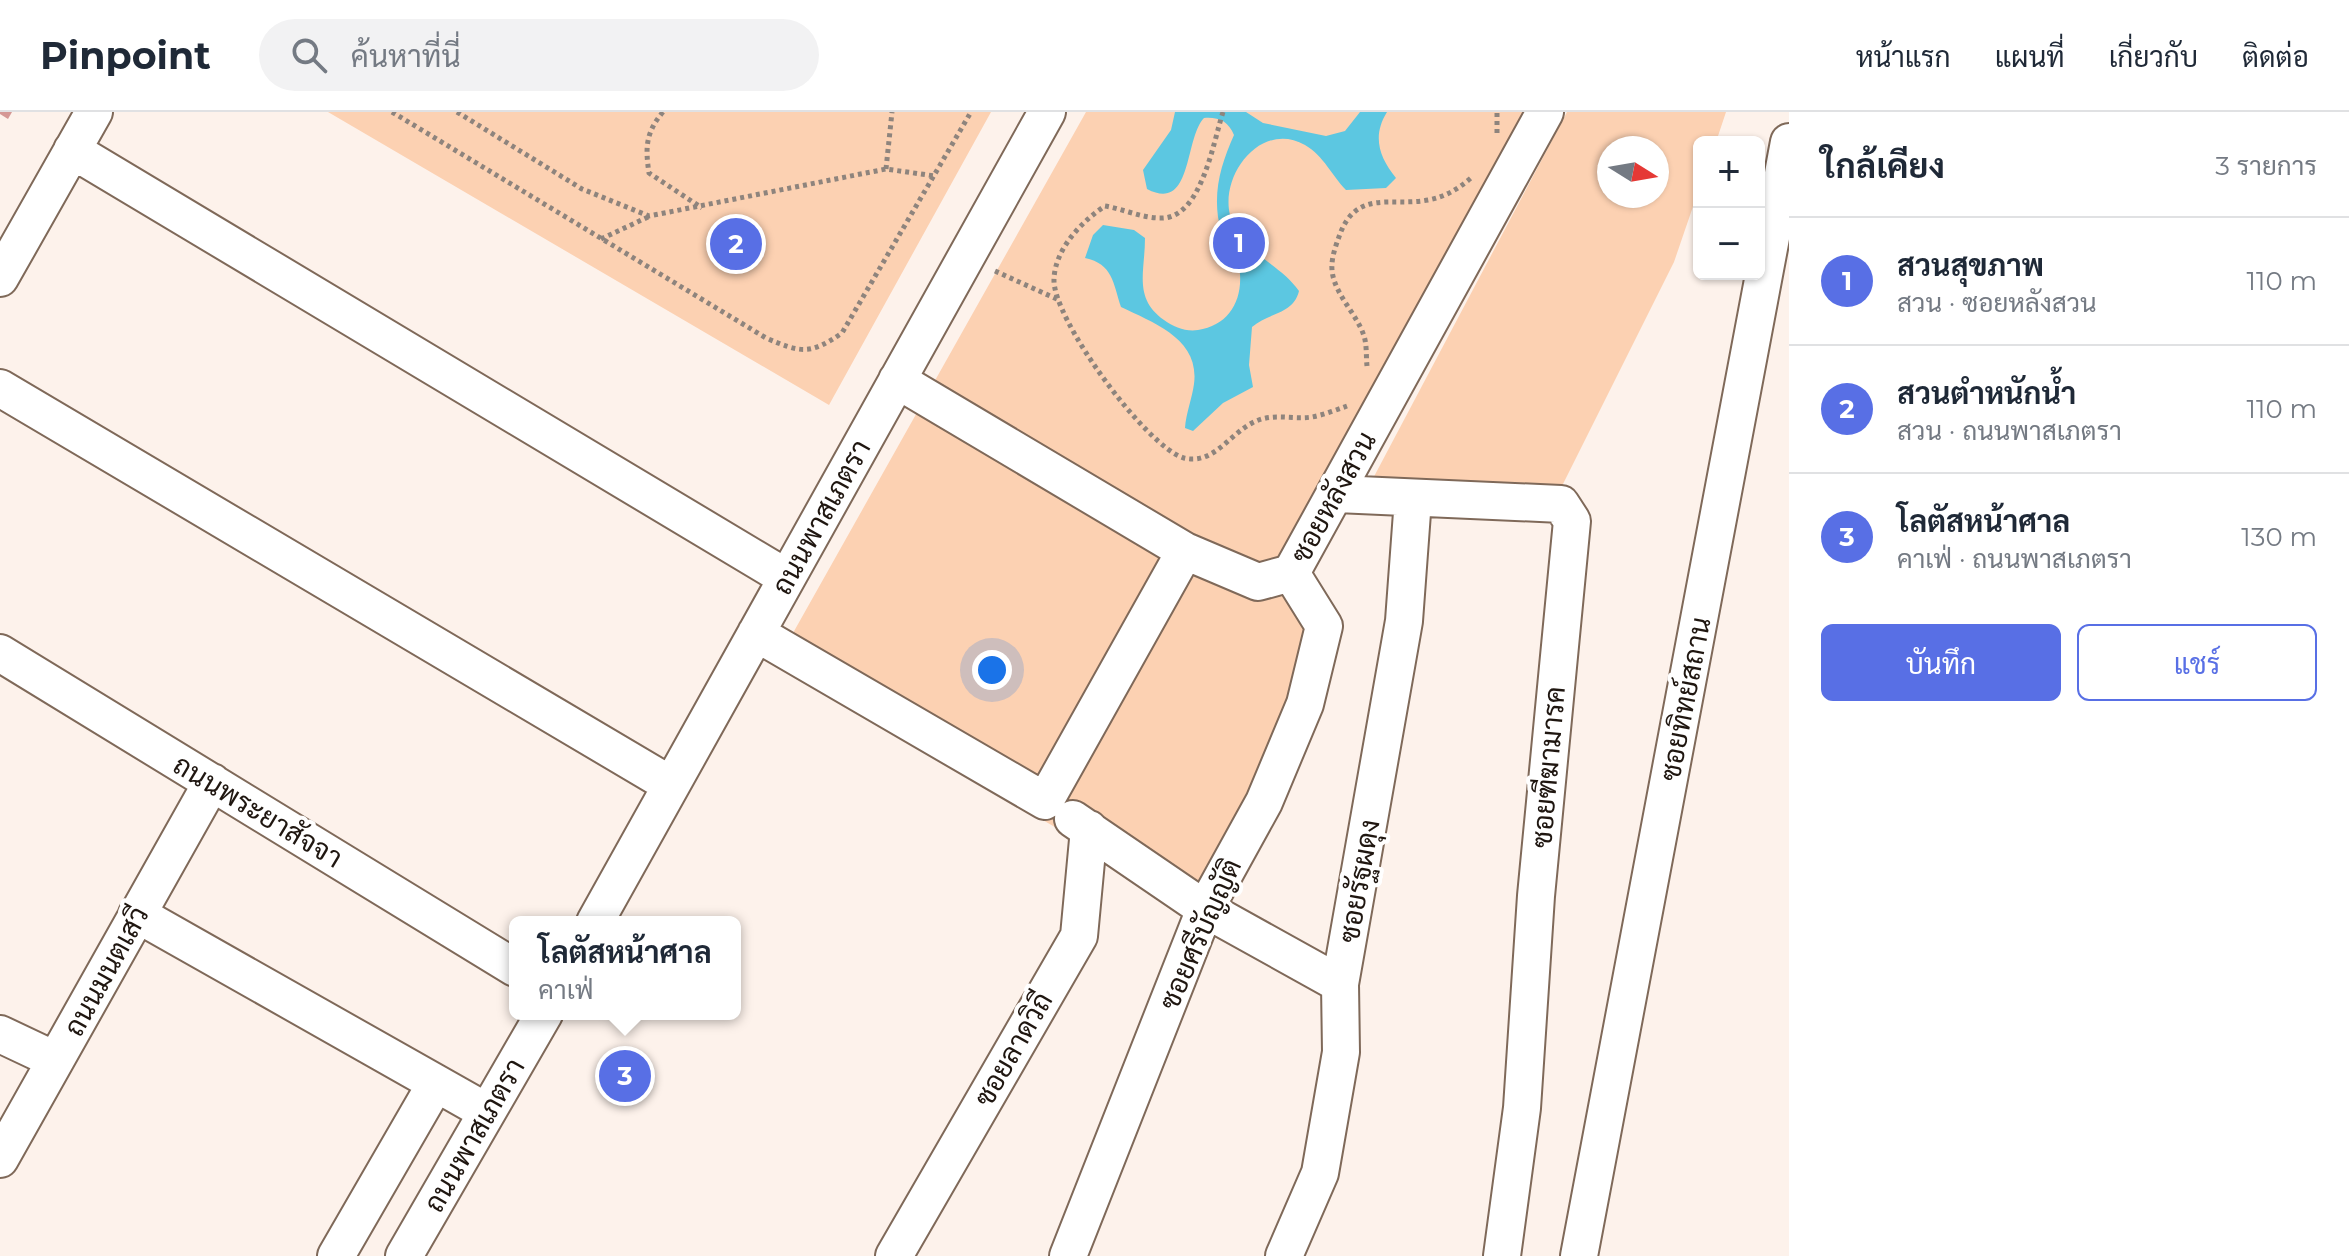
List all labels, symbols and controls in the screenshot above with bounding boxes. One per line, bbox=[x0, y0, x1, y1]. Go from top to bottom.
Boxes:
search box bbox=[259, 19, 819, 91]
text: Pinpoint bbox=[40, 32, 211, 79]
icon: search bbox=[287, 33, 331, 77]
text: ค้นหาที่นี่ bbox=[351, 38, 461, 75]
text: หน้าแรก bbox=[1856, 40, 1951, 74]
text: แผนที่ bbox=[1995, 40, 2065, 74]
text: เกี่ยวกับ bbox=[2109, 40, 2198, 74]
text: ติดต่อ bbox=[2242, 40, 2309, 74]
north arrow bbox=[1597, 136, 1669, 208]
map controls bbox=[1693, 136, 1765, 280]
button: + bbox=[1693, 136, 1765, 208]
text: ใกล้เคียง bbox=[1821, 145, 1945, 187]
text: 3 รายการ bbox=[2215, 150, 2317, 182]
button: − bbox=[1693, 208, 1765, 280]
pin: 1 bbox=[1213, 213, 1265, 273]
pin: 2 bbox=[710, 214, 762, 274]
text: สวนสุขภาพ bbox=[1897, 247, 2044, 284]
text: 1 bbox=[1842, 265, 1852, 297]
text: 110 m bbox=[2247, 265, 2317, 297]
text: สวน · ซอยหลังสวน bbox=[1897, 287, 2097, 319]
text: สวนตำหนักน้ำ bbox=[1897, 375, 2076, 412]
text: 2 bbox=[1839, 393, 1855, 425]
text: 110 m bbox=[2247, 393, 2317, 425]
text: สวน · ถนนพาสเภตรา bbox=[1897, 415, 2122, 447]
street label: ซอยหลังสวน bbox=[1282, 425, 1383, 569]
street label: ถนนพาสเภตรา bbox=[764, 434, 878, 600]
text: โลตัสหน้าศาล bbox=[1897, 503, 2070, 540]
text: 3 bbox=[1839, 521, 1855, 553]
text: 130 m bbox=[2241, 521, 2317, 553]
text: คาเฟ่ · ถนนพาสเภตรา bbox=[1897, 543, 2132, 575]
street label: ซอยทิทย์สถาน bbox=[1650, 614, 1718, 784]
button: บันทึก bbox=[1821, 624, 2061, 701]
button: แชร์ bbox=[2077, 624, 2317, 701]
your location bbox=[972, 650, 1012, 690]
street label: ซอยฑีฆามารค bbox=[1523, 685, 1572, 849]
street label: ถนนพระยาสัจจา bbox=[167, 746, 349, 875]
street label: ซอยรัฐผดุง bbox=[1330, 816, 1390, 946]
street label: ซอยศรีบัญญัติ bbox=[1151, 853, 1249, 1015]
street label: ถนนมนตเสวี bbox=[56, 900, 156, 1042]
popup bbox=[509, 916, 741, 1020]
text: โลตัสหน้าศาล bbox=[538, 934, 712, 971]
text: คาเฟ่ bbox=[538, 974, 593, 1006]
street label: ซอยลาดวิถี bbox=[966, 985, 1059, 1112]
pin: 3 bbox=[599, 1046, 651, 1106]
street label: ถนนพาสเภตรา bbox=[416, 1052, 532, 1218]

